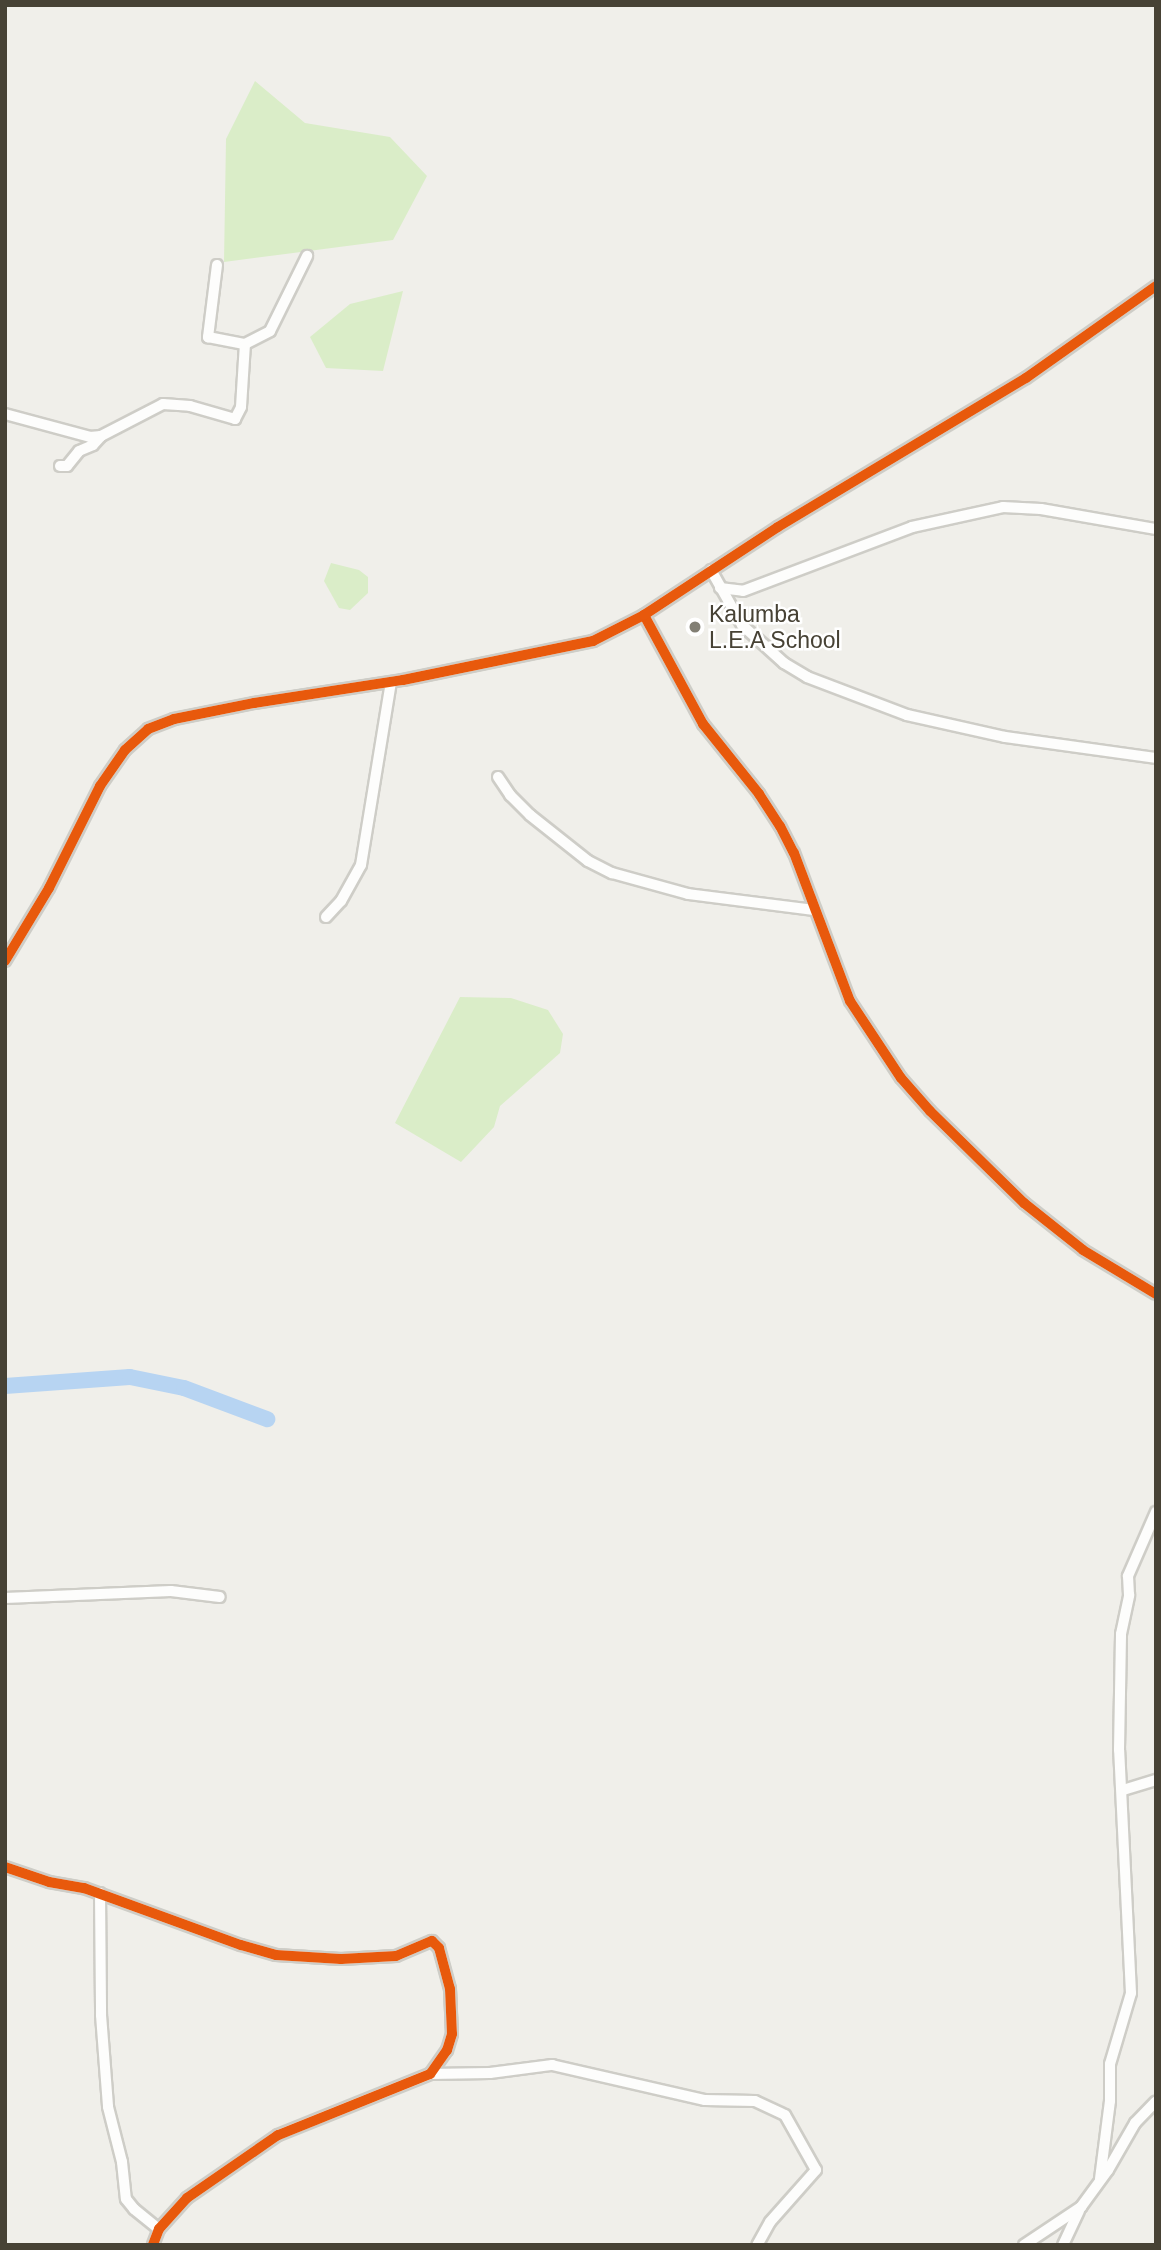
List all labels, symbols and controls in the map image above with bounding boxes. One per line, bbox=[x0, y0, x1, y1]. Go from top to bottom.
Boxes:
place label: Kalumba L.E.A School bbox=[709, 600, 842, 654]
marker: Kalumba L.E.A School bbox=[687, 619, 703, 635]

